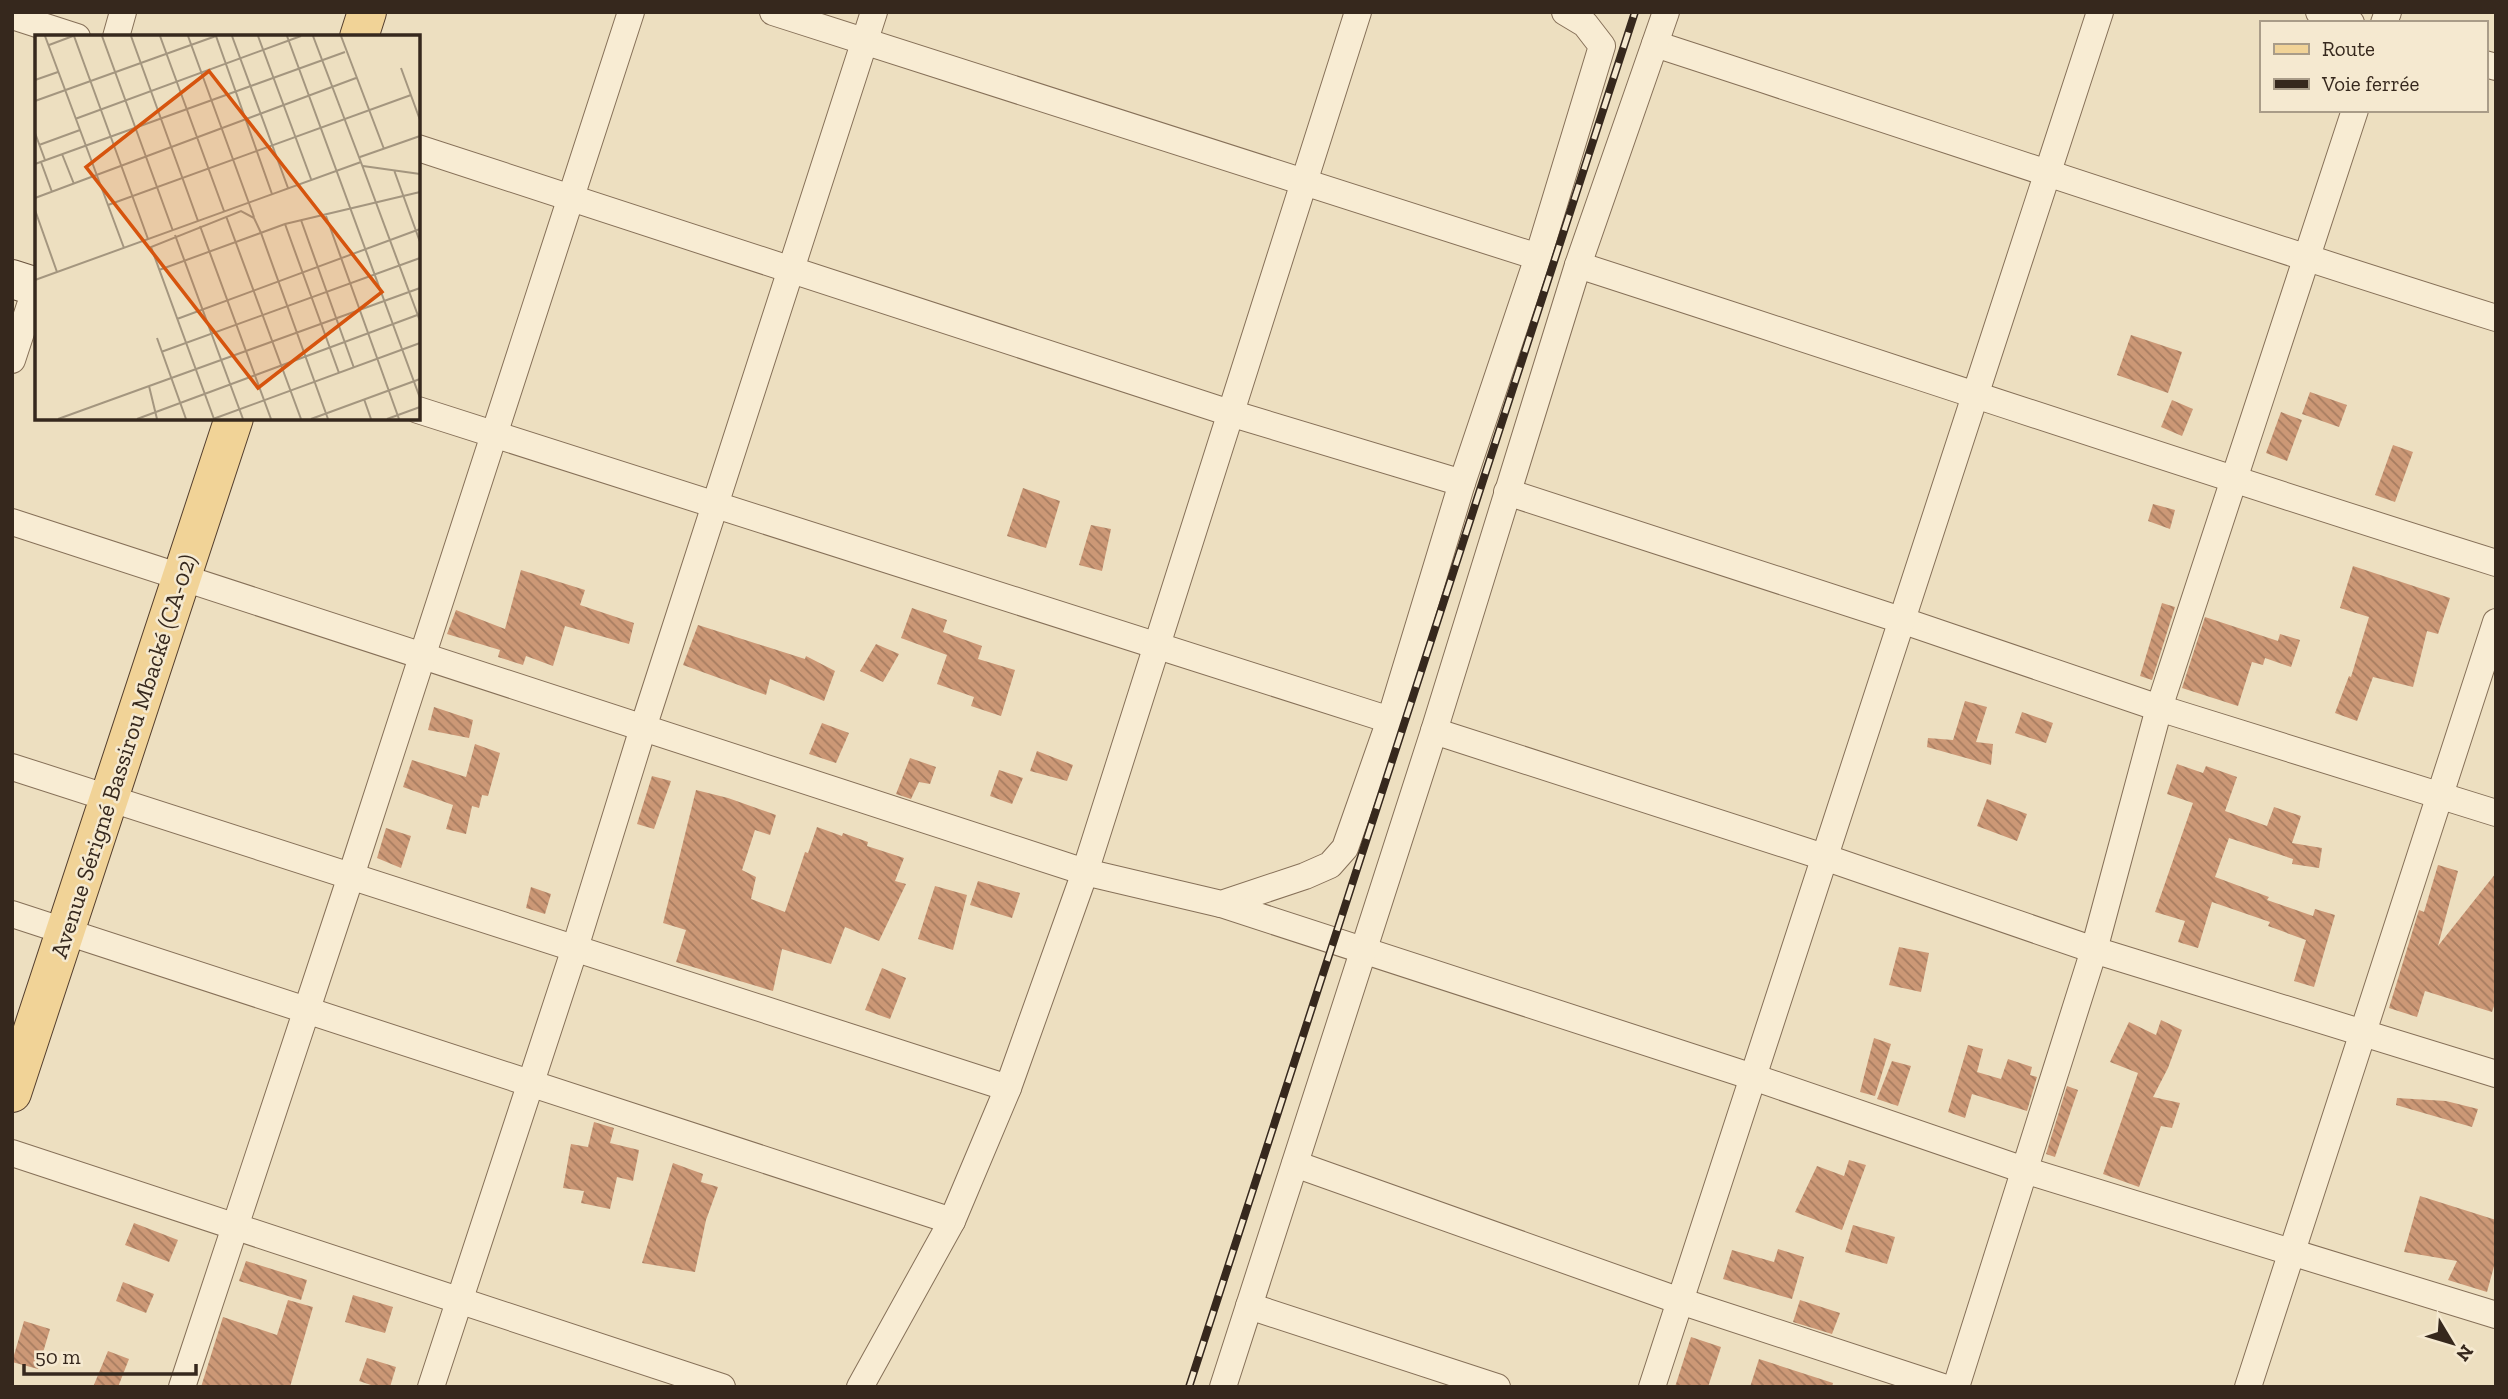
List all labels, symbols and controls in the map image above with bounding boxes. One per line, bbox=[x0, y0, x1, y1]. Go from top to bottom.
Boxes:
legend bbox=[2260, 21, 2487, 112]
inset map bbox=[35, 35, 420, 420]
text: Route bbox=[2322, 36, 2375, 61]
text: Voie ferrée bbox=[2321, 71, 2419, 96]
street label: Avenue Sérigné Bassirou Mbacké (CA-02) bbox=[44, 550, 202, 962]
north arrow bbox=[2417, 1308, 2487, 1378]
scale bar bbox=[24, 1332, 196, 1376]
text: N bbox=[2451, 1340, 2479, 1366]
text: 50 m bbox=[35, 1344, 81, 1369]

